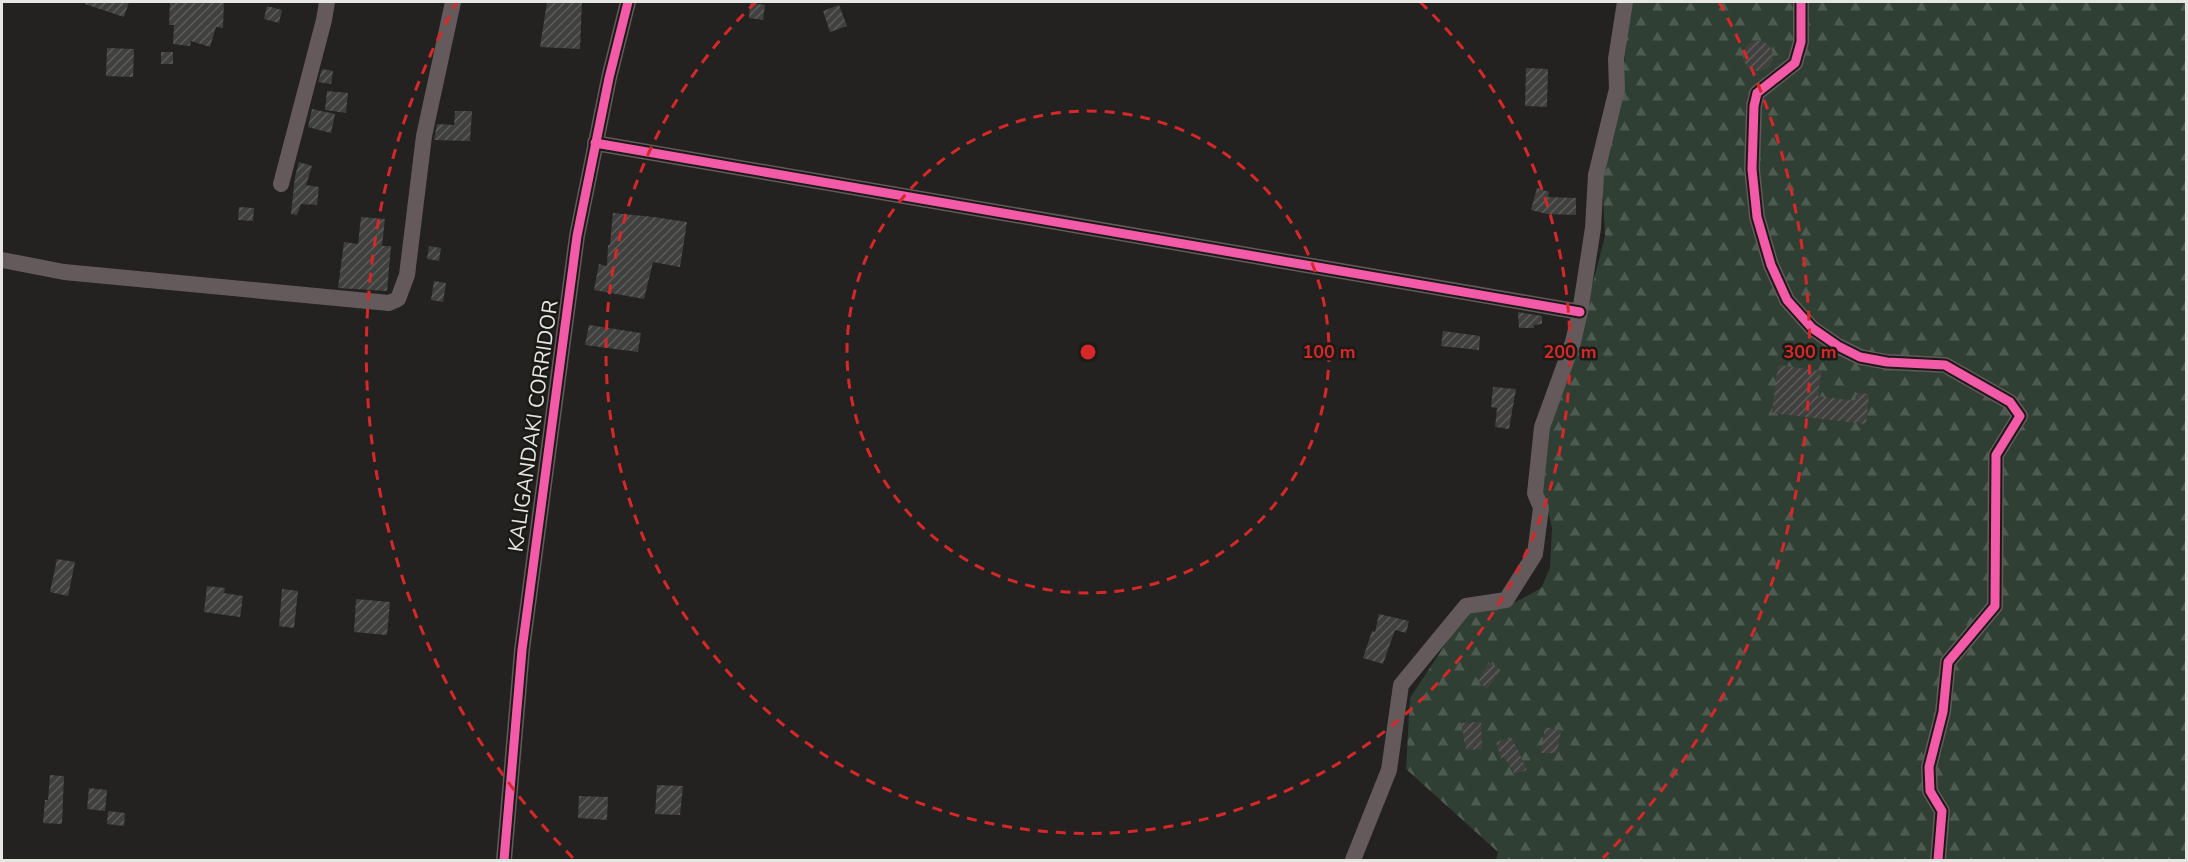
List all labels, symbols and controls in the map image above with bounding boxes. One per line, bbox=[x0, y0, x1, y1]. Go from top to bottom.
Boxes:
street label: KALIGANDAKI CORRIDOR bbox=[501, 298, 565, 554]
text: 100 m bbox=[1302, 340, 1356, 364]
text: 200 m bbox=[1543, 340, 1597, 364]
text: 300 m bbox=[1783, 340, 1837, 364]
centre of rings bbox=[1078, 342, 1098, 362]

